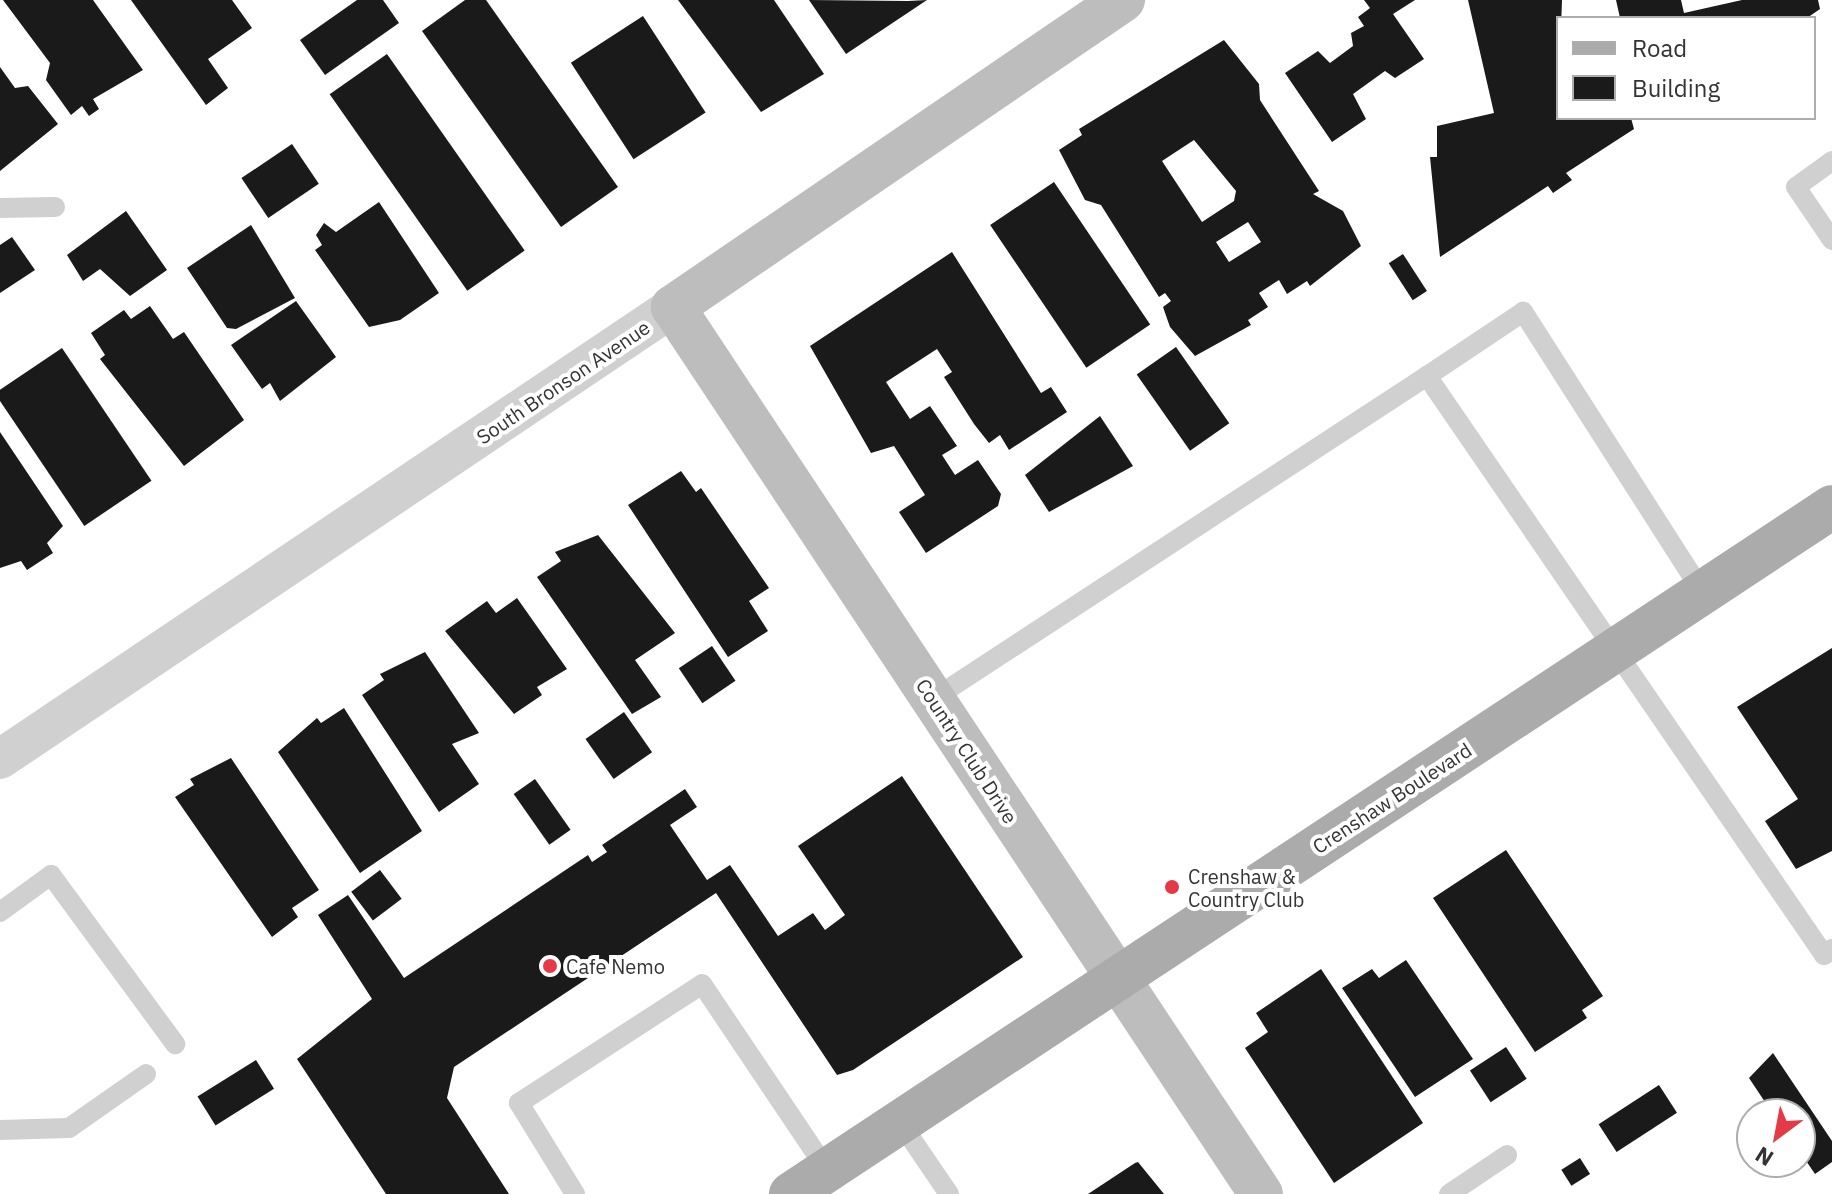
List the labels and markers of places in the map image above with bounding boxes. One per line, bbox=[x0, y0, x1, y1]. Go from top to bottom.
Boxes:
place label: Crenshaw & Country Club bbox=[1188, 864, 1304, 911]
marker: Crenshaw & Country Club bbox=[1163, 878, 1181, 896]
place label: Cafe Nemo bbox=[566, 954, 665, 978]
marker: Cafe Nemo bbox=[541, 957, 559, 975]

